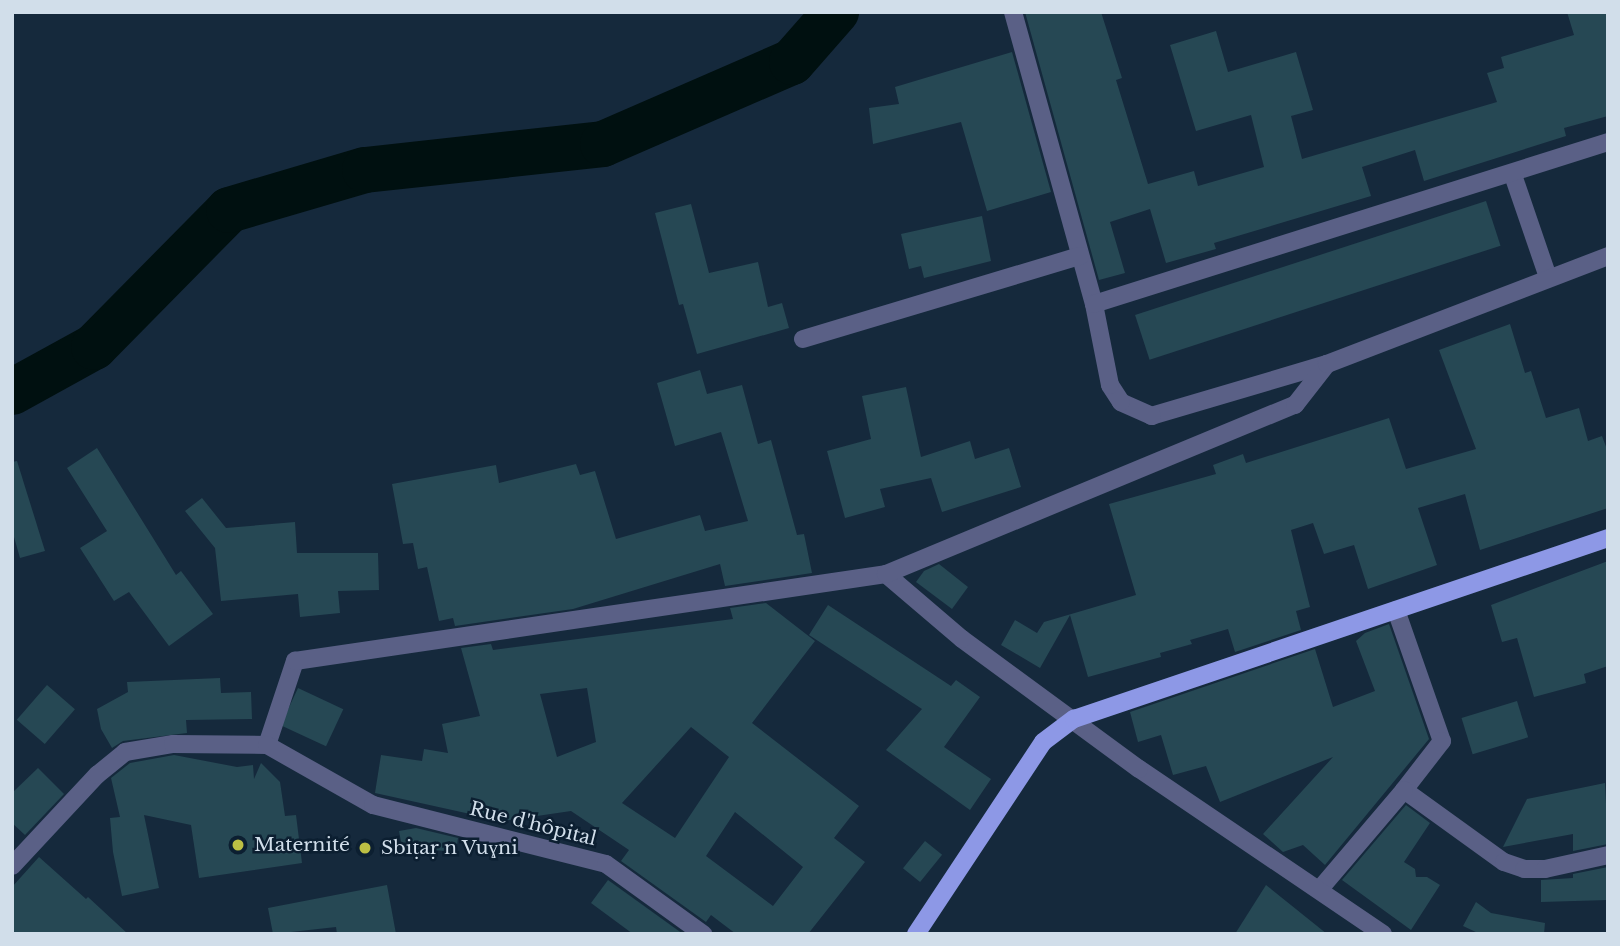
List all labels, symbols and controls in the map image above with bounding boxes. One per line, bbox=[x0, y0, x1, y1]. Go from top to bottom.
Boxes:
street label: Rue d'hôpital bbox=[467, 797, 599, 851]
place label: Maternité bbox=[254, 834, 350, 856]
marker: Maternité bbox=[228, 835, 248, 855]
place label: Sbiṭaṛ n Vuɣni bbox=[381, 837, 519, 859]
marker: Sbiṭaṛ n Vuɣni bbox=[355, 838, 375, 858]

